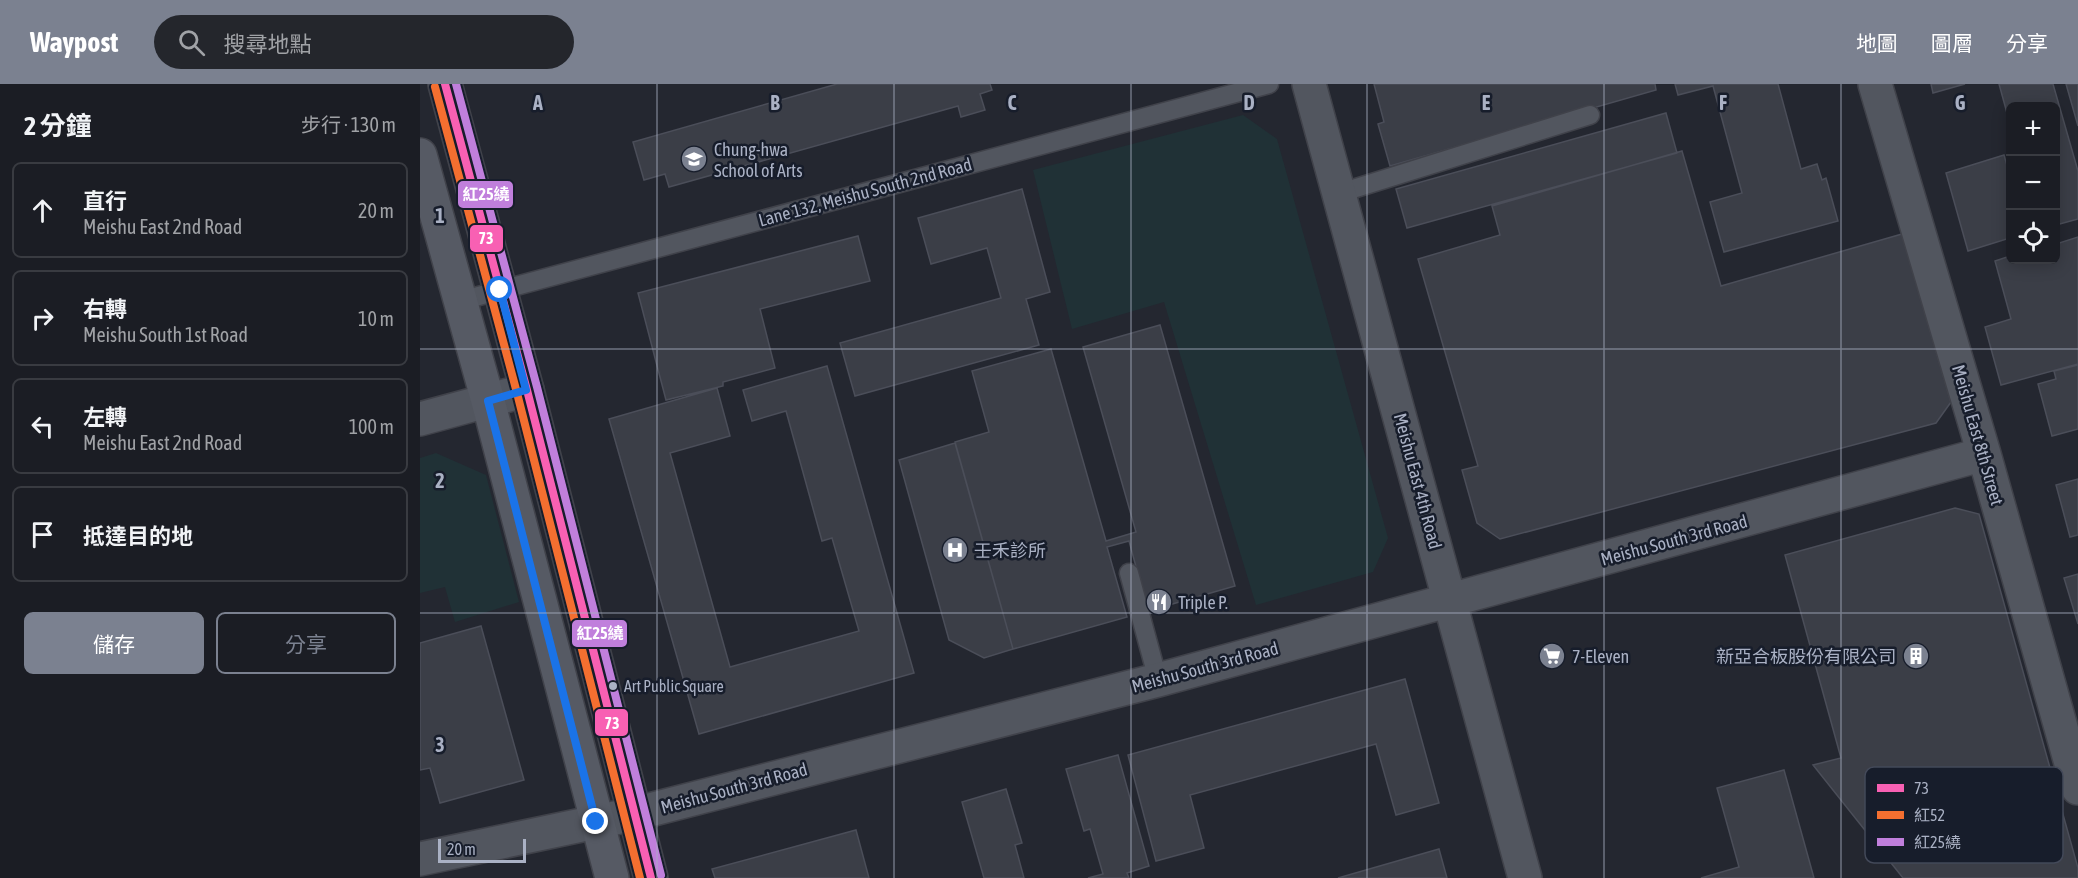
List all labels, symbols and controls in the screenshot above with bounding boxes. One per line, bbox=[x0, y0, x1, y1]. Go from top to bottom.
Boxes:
search box bbox=[154, 15, 574, 69]
text: Waypost bbox=[30, 26, 118, 58]
icon: search bbox=[175, 26, 208, 59]
text: 搜尋地點 bbox=[223, 31, 311, 57]
text: 地圖 bbox=[1856, 31, 1898, 55]
text: 圖層 bbox=[1931, 31, 1973, 55]
text: 分享 bbox=[2006, 31, 2048, 55]
text: A bbox=[532, 91, 543, 114]
text: B bbox=[770, 91, 780, 114]
text: C bbox=[1008, 91, 1017, 114]
text: D bbox=[1243, 91, 1255, 114]
text: E bbox=[1482, 91, 1491, 114]
text: F bbox=[1719, 91, 1727, 114]
text: G bbox=[1955, 91, 1966, 114]
map controls bbox=[2006, 102, 2060, 264]
button: + bbox=[2006, 102, 2060, 156]
text: 2 分鐘 bbox=[24, 111, 92, 141]
text: 步行 · 130 m bbox=[301, 113, 396, 136]
place label: Chung-hwa School of Arts bbox=[714, 139, 803, 181]
school or university icon: Chung-hwa School of Arts bbox=[679, 144, 709, 174]
street label: Lane 132, Meishu South 2nd Road bbox=[756, 153, 974, 231]
button: − bbox=[2006, 156, 2060, 210]
line badge: 紅25繞 bbox=[457, 180, 514, 209]
text: 紅25繞 bbox=[462, 185, 510, 203]
text: 直行 bbox=[83, 188, 127, 214]
icon: ahead bbox=[26, 194, 59, 227]
text: 20 m bbox=[358, 199, 394, 222]
text: 1 bbox=[435, 204, 445, 227]
button: locate bbox=[2006, 210, 2060, 264]
text: Meishu East 2nd Road bbox=[83, 215, 242, 238]
line badge: 73 bbox=[469, 224, 504, 253]
text: 73 bbox=[478, 229, 494, 247]
route start bbox=[486, 276, 512, 302]
text: 右轉 bbox=[83, 296, 127, 322]
icon: right bbox=[26, 302, 59, 335]
text: 10 m bbox=[358, 307, 394, 330]
text: Meishu South 1st Road bbox=[83, 323, 248, 346]
street label: Meishu East 8th Street bbox=[1948, 362, 2008, 508]
text: 左轉 bbox=[83, 404, 127, 430]
icon: left bbox=[26, 410, 59, 443]
street label: Meishu East 4th Road bbox=[1390, 411, 1446, 551]
text: 100 m bbox=[349, 415, 394, 438]
text: Meishu East 2nd Road bbox=[83, 431, 242, 454]
text: 2 bbox=[435, 469, 445, 492]
street label: Meishu South 3rd Road bbox=[1598, 510, 1750, 570]
icon: arrive bbox=[26, 518, 59, 551]
text: 抵達目的地 bbox=[83, 523, 193, 549]
hospital icon: 壬禾診所 bbox=[940, 535, 970, 565]
place label: 壬禾診所 bbox=[974, 540, 1046, 561]
restaurant icon: Triple P. bbox=[1144, 587, 1174, 617]
place label: Triple P. bbox=[1178, 592, 1228, 613]
button: 儲存 bbox=[24, 612, 204, 674]
button: 分享 bbox=[216, 612, 396, 674]
line badge: 紅25繞 bbox=[571, 619, 628, 648]
text: 紅25繞 bbox=[576, 624, 624, 642]
street label: Meishu South 3rd Road bbox=[1129, 637, 1281, 697]
supermarket icon: 7-Eleven bbox=[1537, 641, 1567, 671]
building icon: 新亞合板股份有限公司 bbox=[1901, 641, 1931, 671]
place label: 7-Eleven bbox=[1572, 646, 1629, 667]
place label: 新亞合板股份有限公司 bbox=[1716, 646, 1896, 667]
place label: Art Public Square bbox=[624, 677, 724, 696]
marker: Art Public Square bbox=[607, 680, 619, 692]
line badge: 73 bbox=[594, 708, 629, 737]
text: 73 bbox=[604, 714, 620, 732]
text: 3 bbox=[435, 733, 445, 756]
street label: Meishu South 3rd Road bbox=[658, 758, 810, 818]
legend bbox=[1865, 767, 2063, 863]
text: 73 bbox=[1914, 779, 1929, 797]
text: 紅52 bbox=[1914, 806, 1945, 824]
route end bbox=[582, 808, 608, 834]
text: 紅25繞 bbox=[1914, 833, 1961, 851]
scale bar bbox=[438, 836, 526, 864]
text: 20 m bbox=[447, 840, 476, 858]

